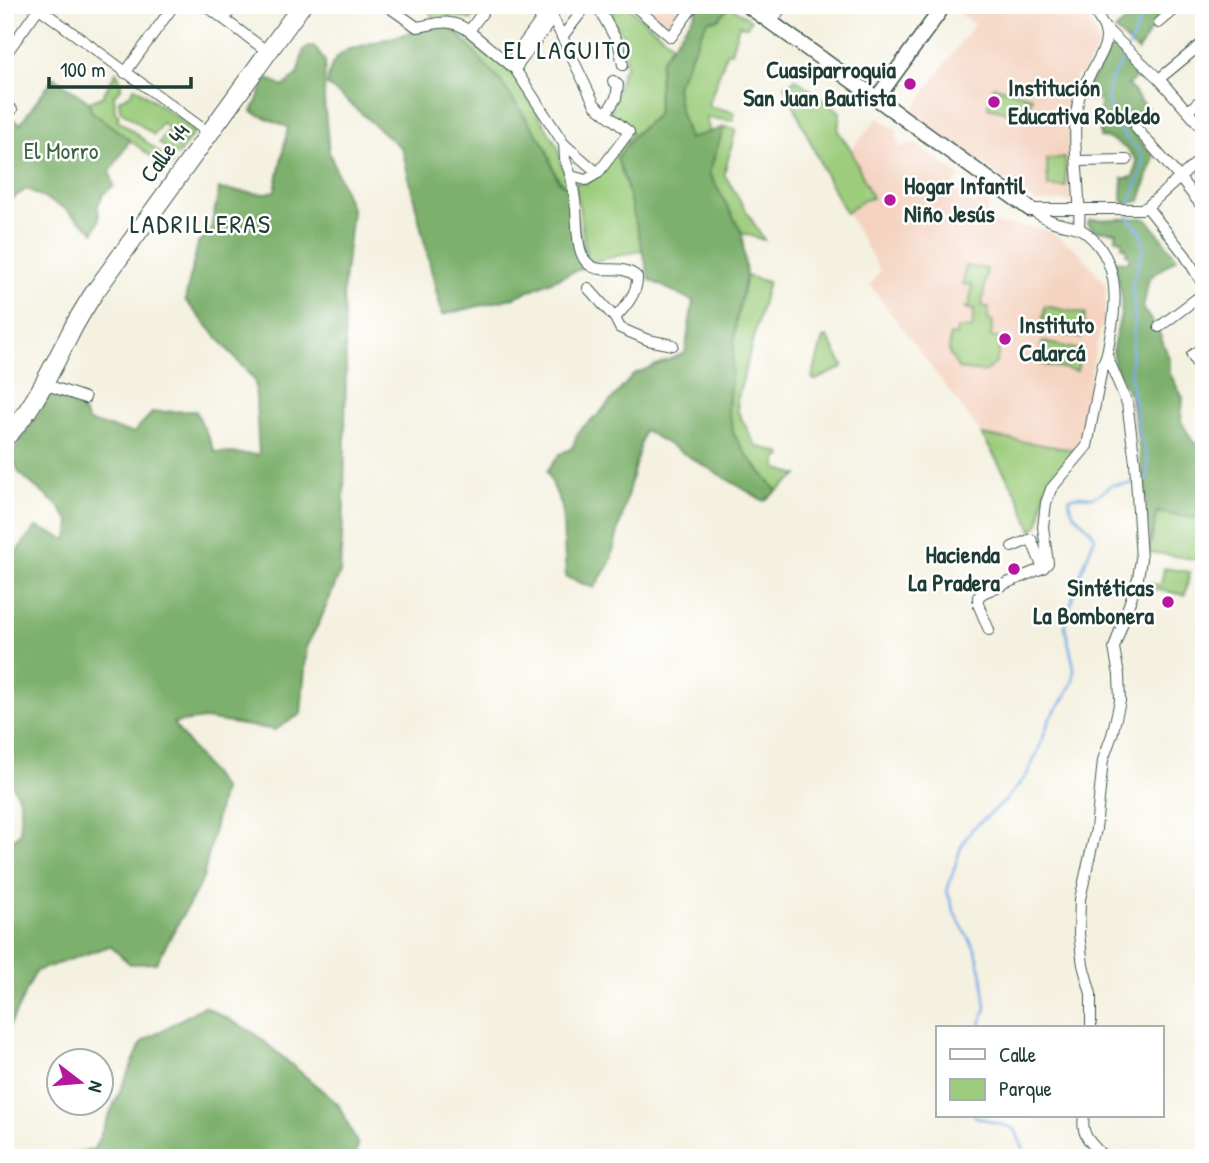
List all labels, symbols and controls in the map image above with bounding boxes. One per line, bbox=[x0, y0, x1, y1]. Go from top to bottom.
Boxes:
district label: EL LAGUITO bbox=[503, 32, 633, 67]
scale bar bbox=[49, 46, 191, 90]
place label: Cuasiparroquia San Juan Bautista bbox=[743, 53, 897, 113]
text: 100 m bbox=[60, 55, 106, 84]
place label: Institución Educativa Robledo bbox=[1008, 71, 1160, 131]
marker: Cuasiparroquia San Juan Bautista bbox=[902, 76, 918, 92]
marker: Institución Educativa Robledo bbox=[986, 94, 1002, 110]
street label: Calle 44 bbox=[132, 116, 197, 189]
park label: El Morro bbox=[24, 134, 99, 166]
place label: Hogar Infantil Niño Jesús bbox=[904, 169, 1026, 229]
marker: Hogar Infantil Niño Jesús bbox=[882, 192, 898, 208]
district label: LADRILLERAS bbox=[130, 206, 272, 241]
place label: Instituto Calarcá bbox=[1019, 308, 1094, 368]
marker: Instituto Calarcá bbox=[997, 331, 1013, 347]
place label: Hacienda La Pradera bbox=[908, 538, 1001, 598]
marker: Hacienda La Pradera bbox=[1006, 561, 1022, 577]
place label: Sintéticas La Bombonera bbox=[1033, 571, 1155, 631]
marker: Sintéticas La Bombonera bbox=[1160, 594, 1176, 610]
legend bbox=[936, 1026, 1164, 1118]
text: Calle bbox=[999, 1040, 1036, 1069]
north arrow bbox=[46, 1048, 116, 1118]
text: Parque bbox=[999, 1074, 1052, 1103]
text: N bbox=[82, 1078, 110, 1095]

